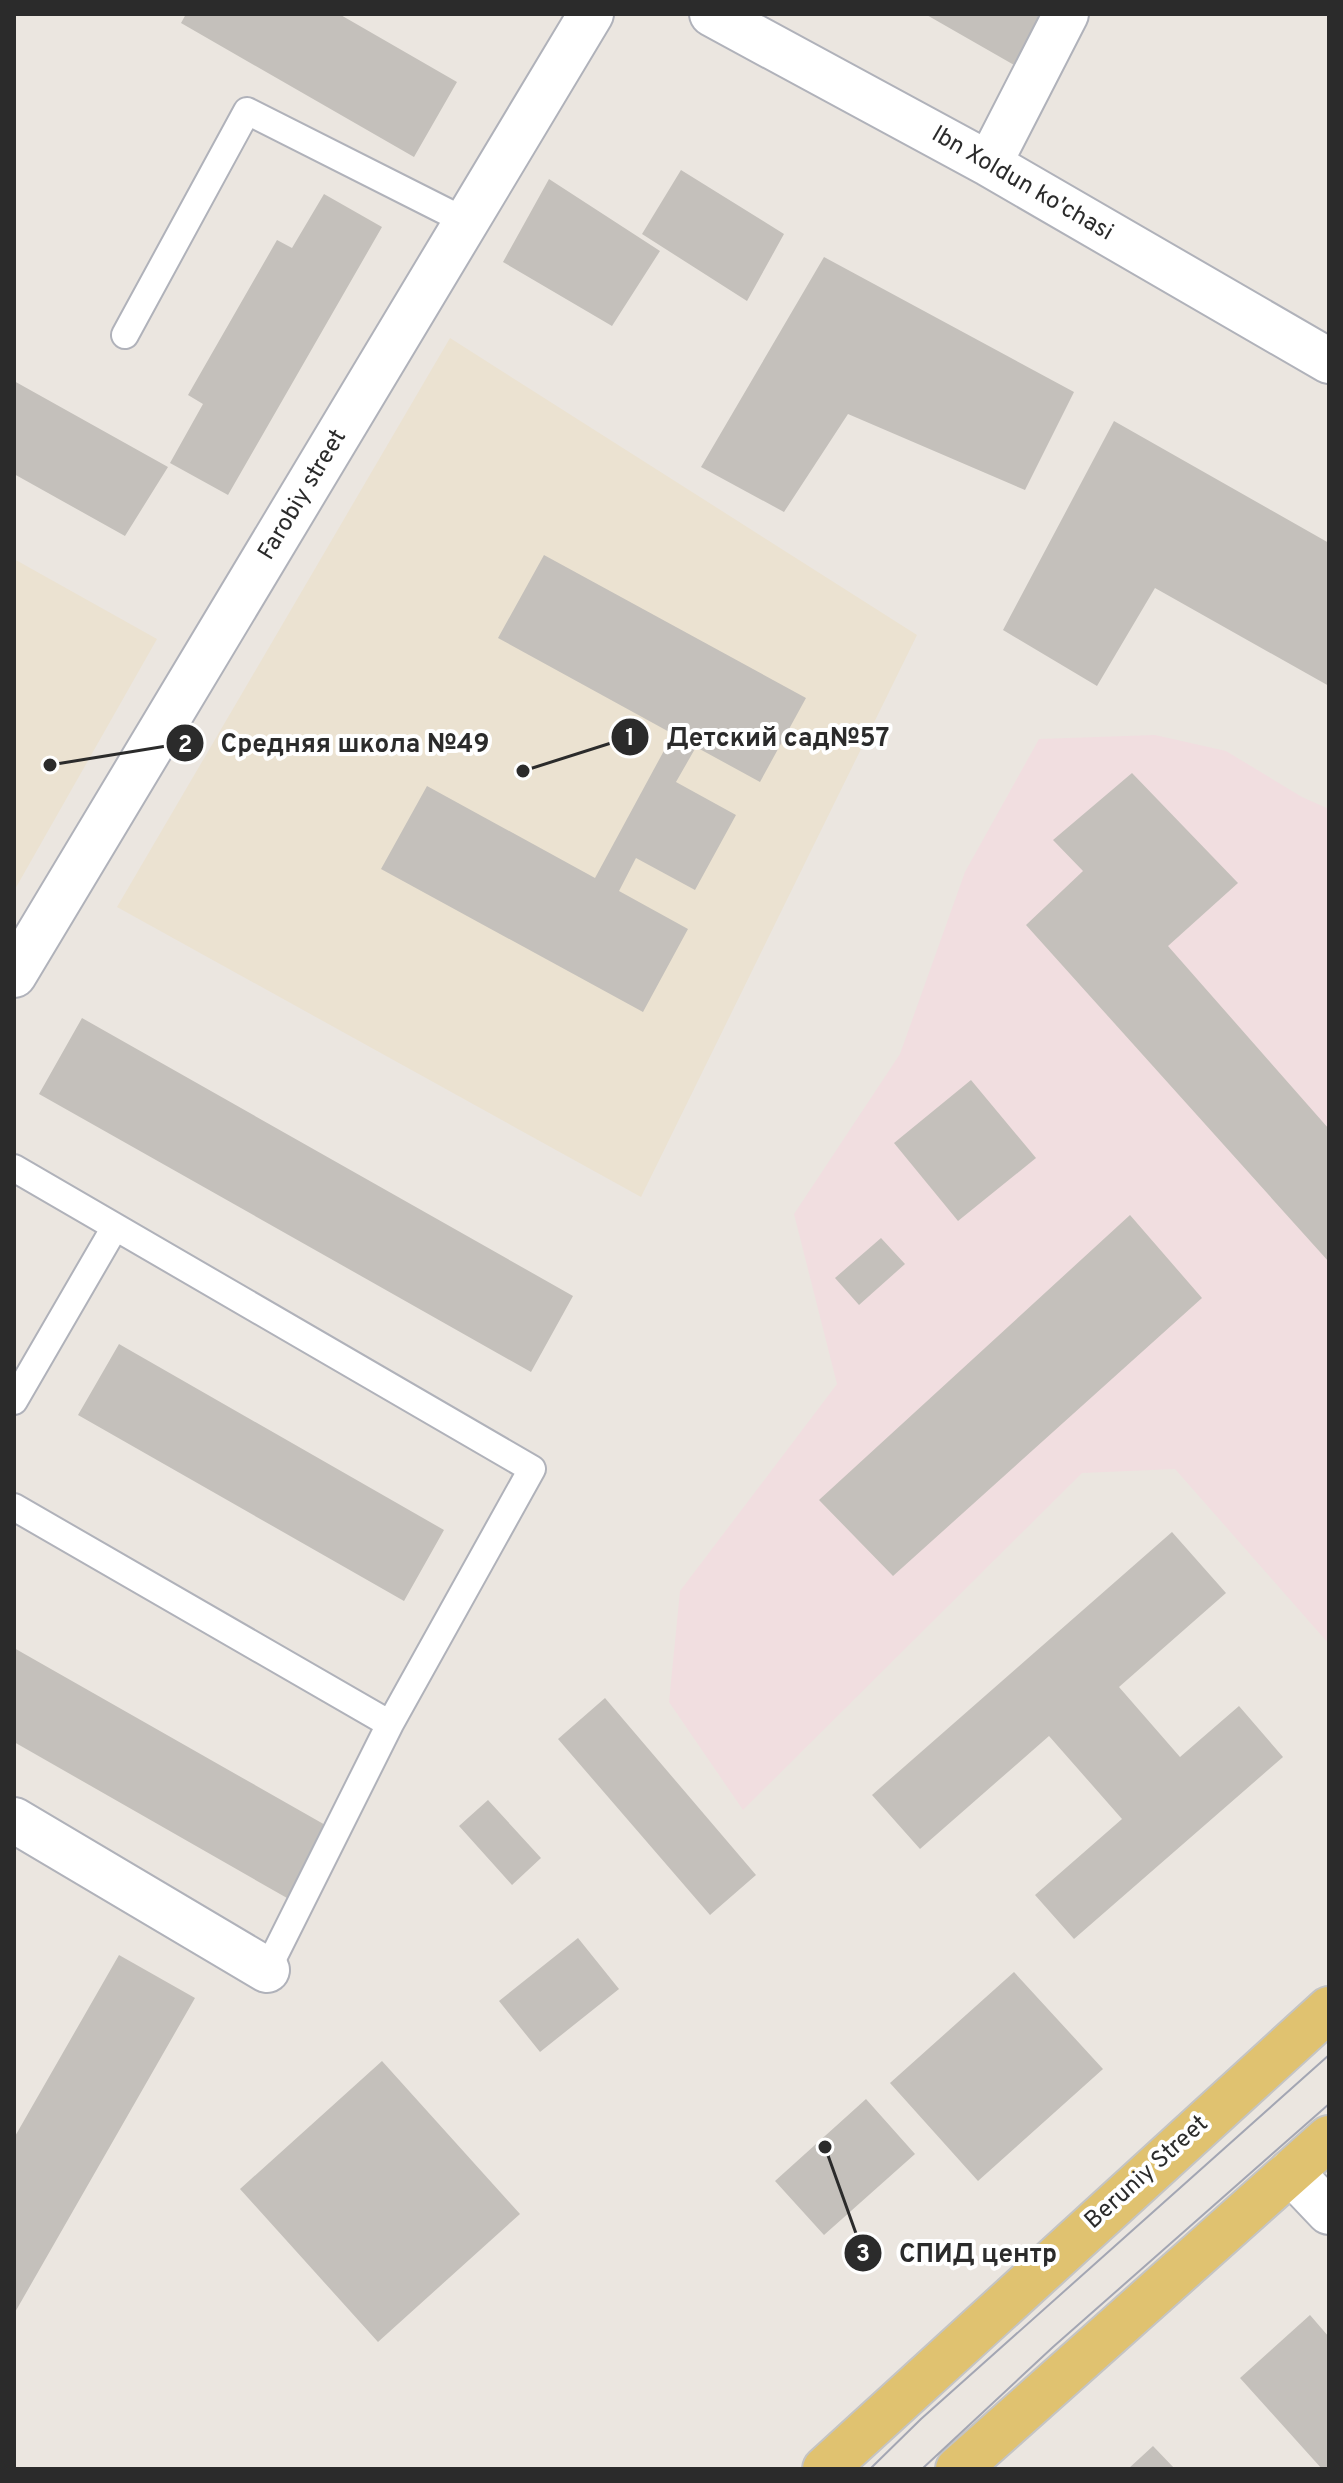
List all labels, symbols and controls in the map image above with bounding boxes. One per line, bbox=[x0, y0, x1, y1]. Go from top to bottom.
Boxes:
street label: Ibn Xoldun ko'chasi bbox=[926, 120, 1118, 248]
street label: Farobiy street bbox=[252, 424, 354, 566]
callout: Детский сад№57 bbox=[610, 712, 905, 762]
callout: Средняя школа №49 bbox=[165, 718, 505, 768]
text: Детский сад№57 bbox=[666, 723, 890, 756]
text: 1 bbox=[625, 724, 635, 754]
text: Средняя школа №49 bbox=[221, 729, 489, 762]
text: 2 bbox=[178, 731, 192, 761]
street label: Beruniy Street bbox=[1079, 2110, 1215, 2236]
callout: СПИД центр bbox=[843, 2228, 1073, 2278]
text: СПИД центр bbox=[899, 2239, 1057, 2272]
text: 3 bbox=[856, 2240, 870, 2270]

